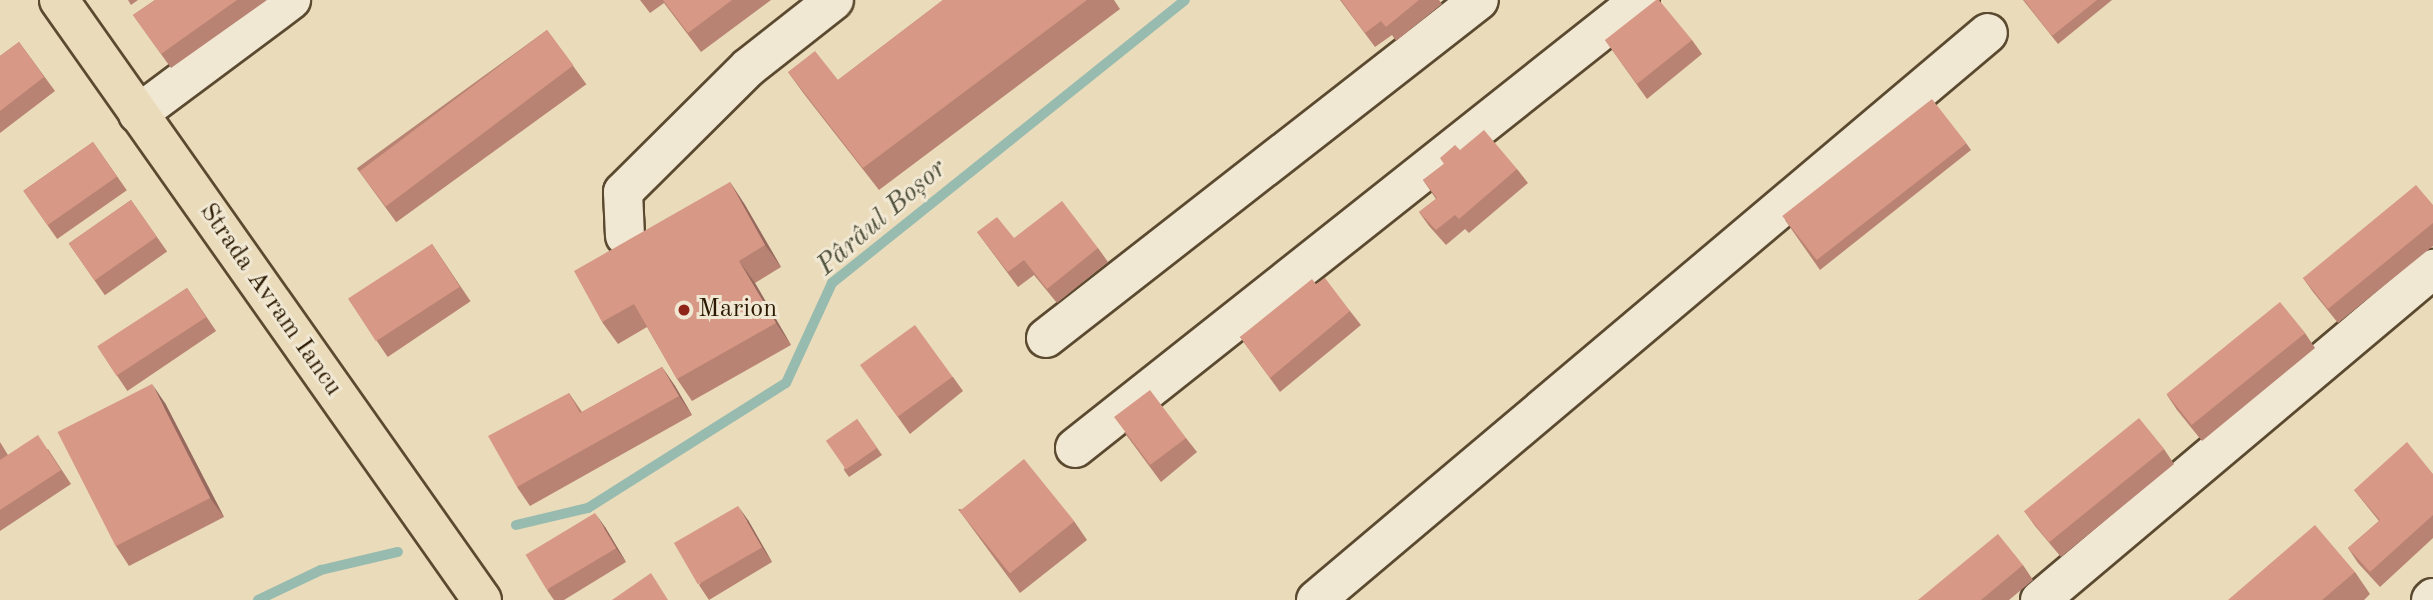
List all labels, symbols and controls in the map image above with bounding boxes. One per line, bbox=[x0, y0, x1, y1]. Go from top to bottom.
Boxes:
water label: Pârâul Boșor bbox=[810, 153, 954, 283]
street label: Strada Avram Iancu bbox=[192, 198, 348, 402]
place label: Marion bbox=[698, 294, 777, 326]
marker: Marion bbox=[676, 302, 692, 318]

